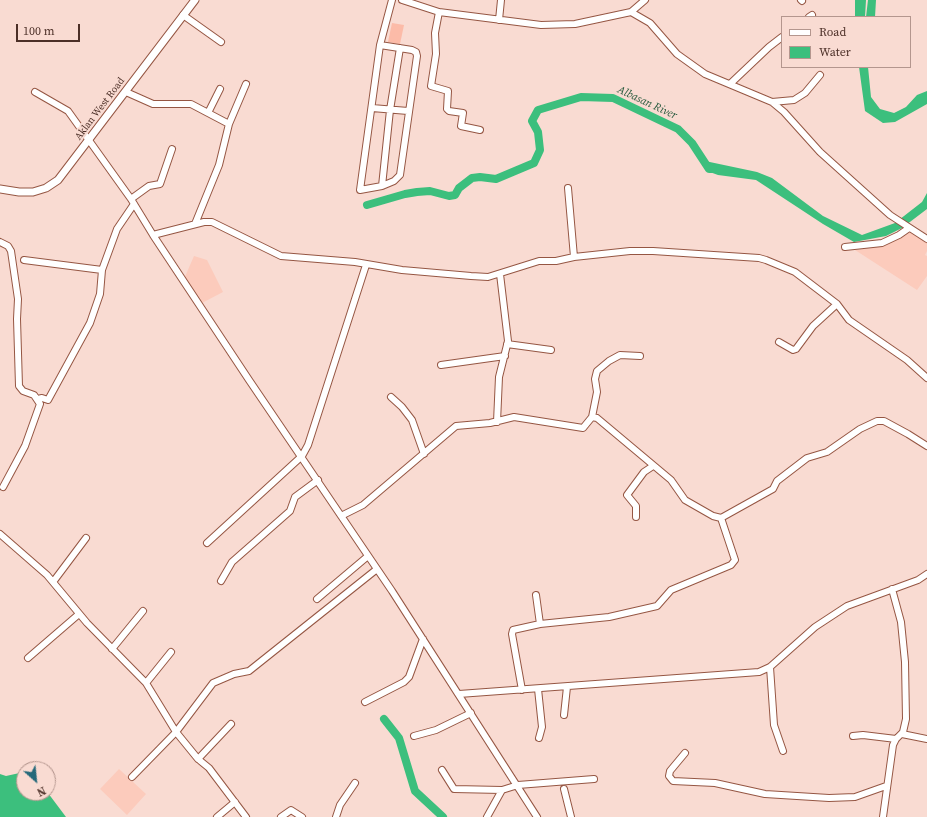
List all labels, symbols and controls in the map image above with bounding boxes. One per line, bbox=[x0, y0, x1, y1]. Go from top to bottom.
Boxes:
scale bar bbox=[18, 16, 82, 42]
legend bbox=[781, 16, 911, 68]
text: 100 m bbox=[23, 23, 55, 39]
text: Road bbox=[819, 24, 846, 40]
text: Water bbox=[819, 44, 851, 60]
street label: Aklan West Road bbox=[73, 75, 127, 143]
water label: Albasan River bbox=[615, 83, 679, 123]
north arrow bbox=[16, 761, 56, 801]
text: N bbox=[34, 783, 48, 800]

